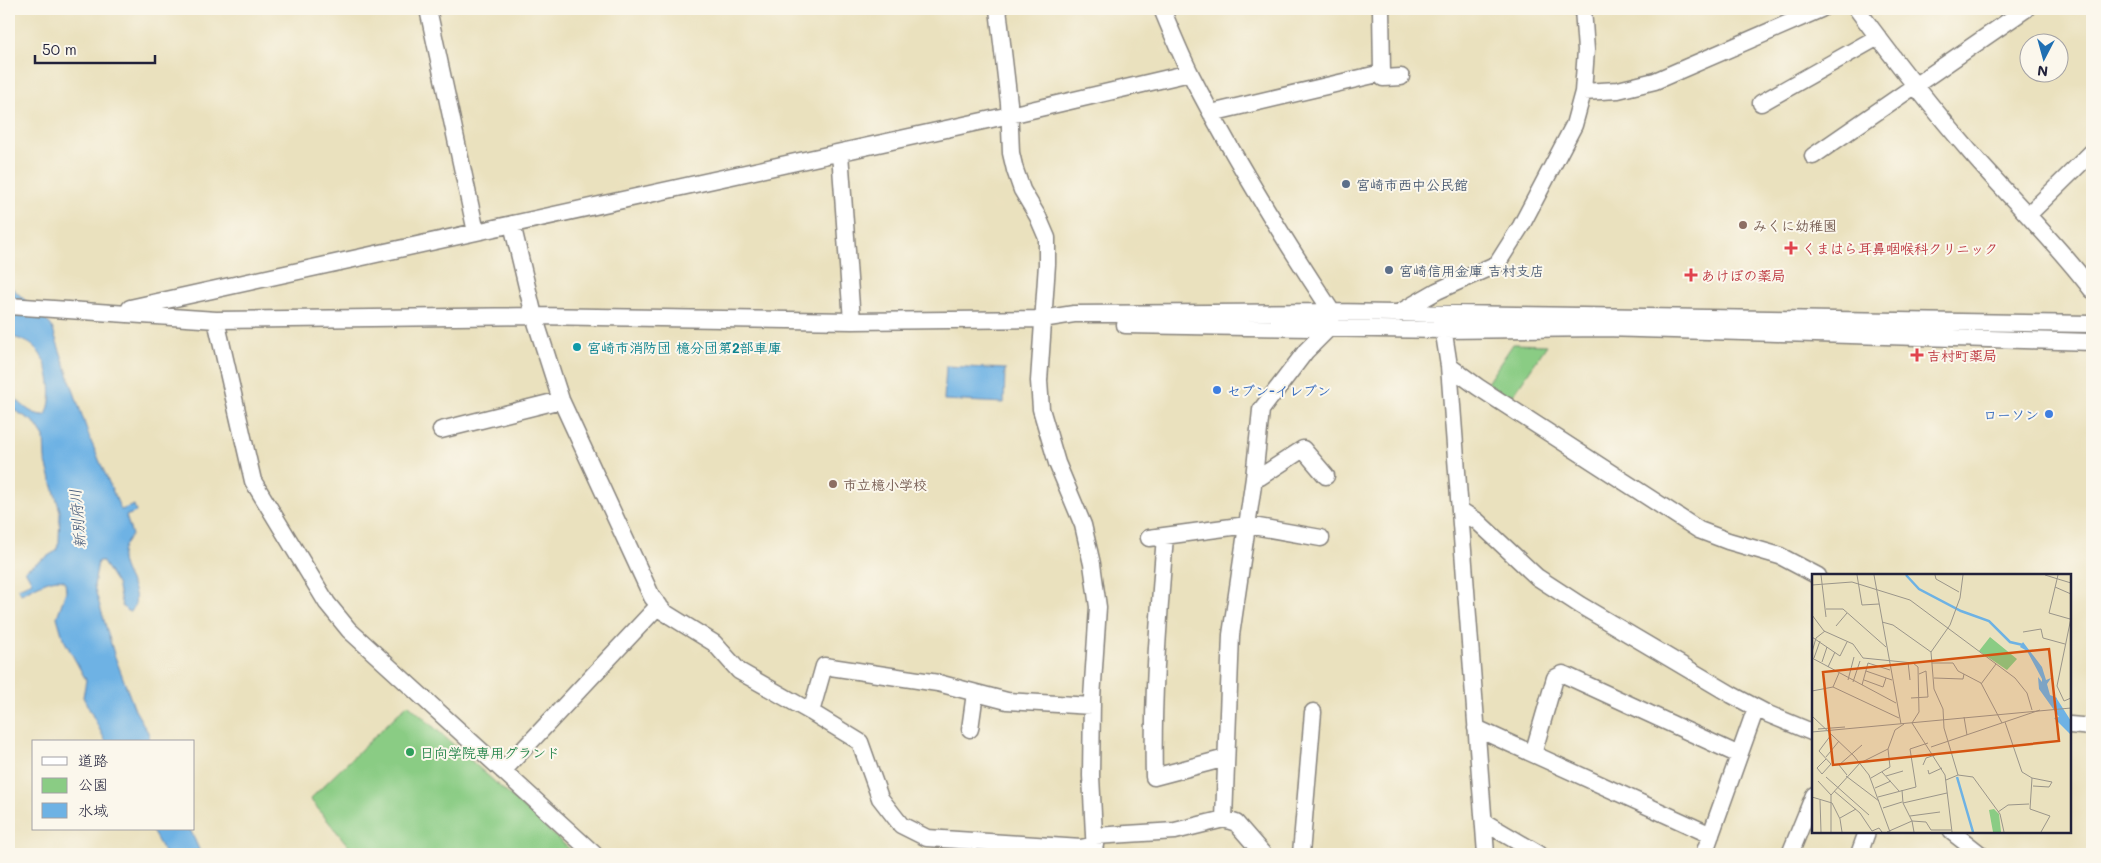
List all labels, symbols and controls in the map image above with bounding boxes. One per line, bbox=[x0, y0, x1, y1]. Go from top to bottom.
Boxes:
scale bar bbox=[35, 32, 155, 64]
north arrow bbox=[2018, 32, 2068, 82]
text: 50 m bbox=[42, 39, 77, 59]
text: N bbox=[2036, 61, 2049, 81]
place label: 宮崎市西中公民館 bbox=[1356, 175, 1468, 194]
marker: 宮崎市西中公民館 bbox=[1340, 178, 1352, 190]
place label: みくに幼稚園 bbox=[1753, 216, 1837, 235]
marker: みくに幼稚園 bbox=[1737, 219, 1749, 231]
place label: くまはら耳鼻咽喉科クリニック bbox=[1802, 239, 1998, 258]
marker: くまはら耳鼻咽喉科クリニック bbox=[1784, 241, 1798, 255]
place label: 宮崎信用金庫 吉村支店 bbox=[1399, 261, 1544, 280]
marker: 宮崎信用金庫 吉村支店 bbox=[1383, 264, 1395, 276]
place label: あけぼの薬局 bbox=[1701, 266, 1785, 285]
marker: あけぼの薬局 bbox=[1685, 269, 1697, 281]
place label: 宮崎市消防団 檍分団第2部車庫 bbox=[587, 338, 782, 357]
marker: 宮崎市消防団 檍分団第2部車庫 bbox=[571, 341, 583, 353]
place label: 吉村町薬局 bbox=[1927, 346, 1997, 365]
marker: 吉村町薬局 bbox=[1911, 349, 1923, 361]
place label: セブン-イレブン bbox=[1227, 381, 1331, 400]
marker: セブン-イレブン bbox=[1211, 384, 1223, 396]
place label: ローソン bbox=[1983, 405, 2039, 424]
marker: ローソン bbox=[2043, 408, 2055, 420]
place label: 市立檍小学校 bbox=[843, 475, 927, 494]
marker: 市立檍小学校 bbox=[827, 478, 839, 490]
water label: 新別府川 bbox=[64, 488, 90, 550]
inset map bbox=[1812, 574, 2071, 833]
legend bbox=[32, 740, 195, 830]
place label: 日向学院専用グランド bbox=[420, 743, 560, 762]
marker: 日向学院専用グランド bbox=[404, 746, 416, 758]
text: 道路 bbox=[78, 750, 108, 770]
text: 公園 bbox=[78, 774, 108, 794]
text: 水域 bbox=[78, 800, 108, 820]

